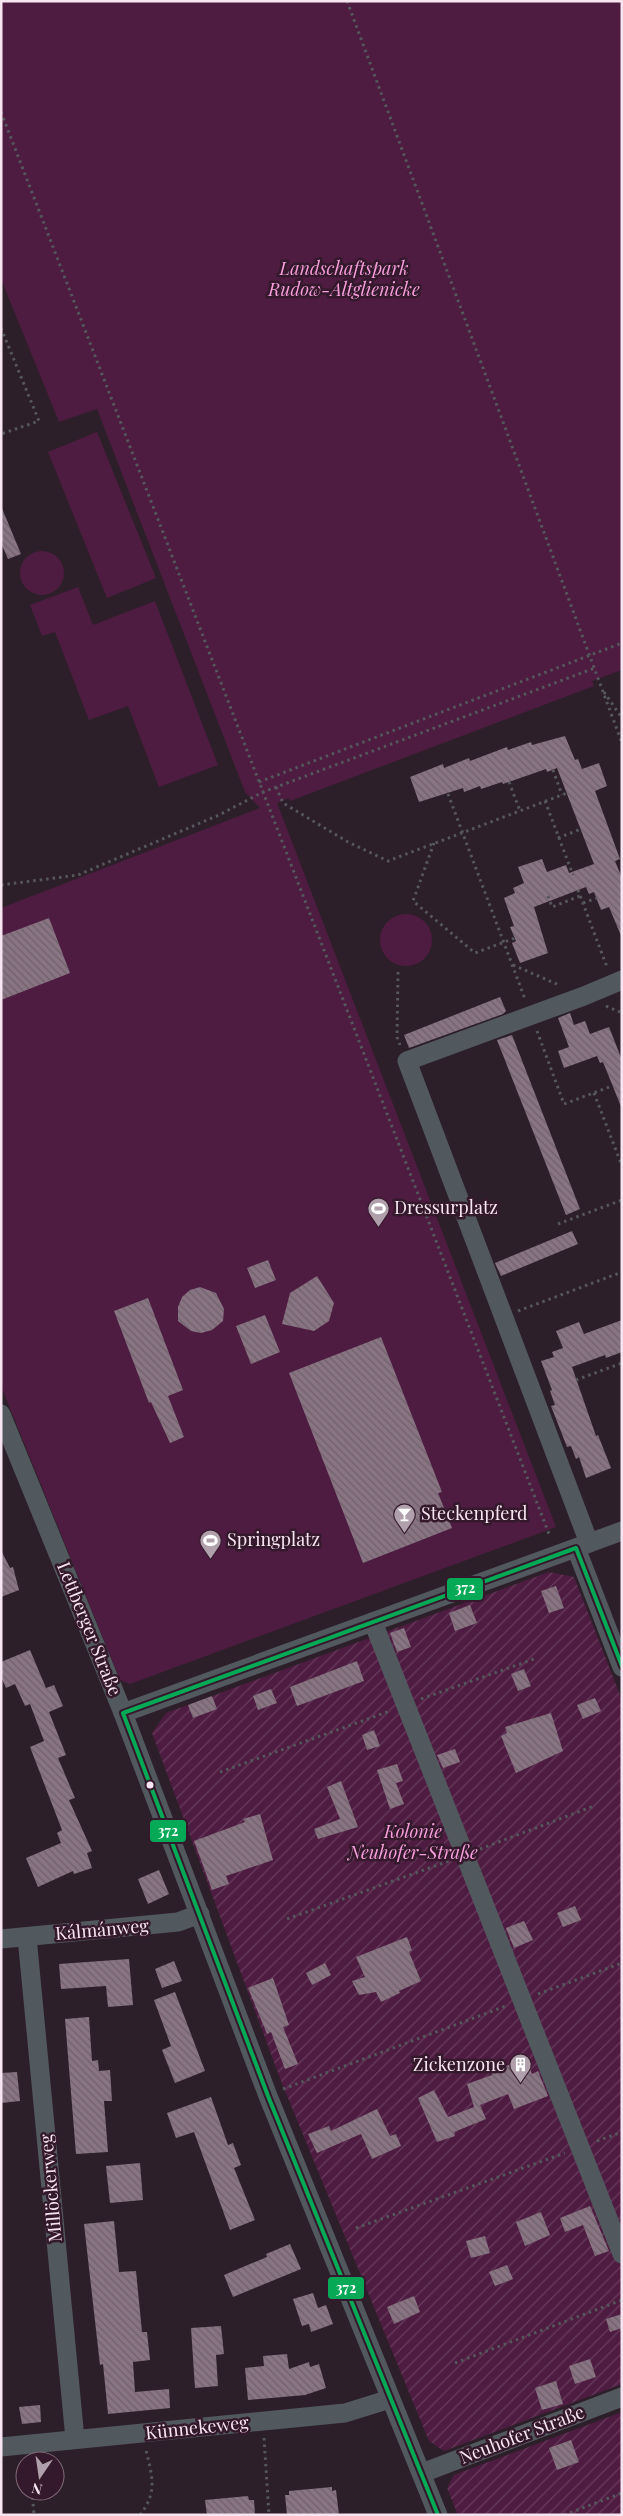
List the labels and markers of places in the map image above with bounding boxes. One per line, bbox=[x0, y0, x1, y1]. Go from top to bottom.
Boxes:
place label: Dressurplatz bbox=[394, 1195, 498, 1219]
sports icon: Dressurplatz bbox=[366, 1196, 390, 1227]
place label: Steckenpferd bbox=[421, 1501, 528, 1525]
bar icon: Steckenpferd bbox=[393, 1502, 417, 1533]
place label: Springplatz bbox=[227, 1527, 320, 1551]
sports icon: Springplatz bbox=[199, 1528, 223, 1559]
unlabelled marker bbox=[145, 1780, 155, 1790]
place label: Zickenzone bbox=[413, 2052, 505, 2076]
building icon: Zickenzone bbox=[509, 2053, 533, 2084]

